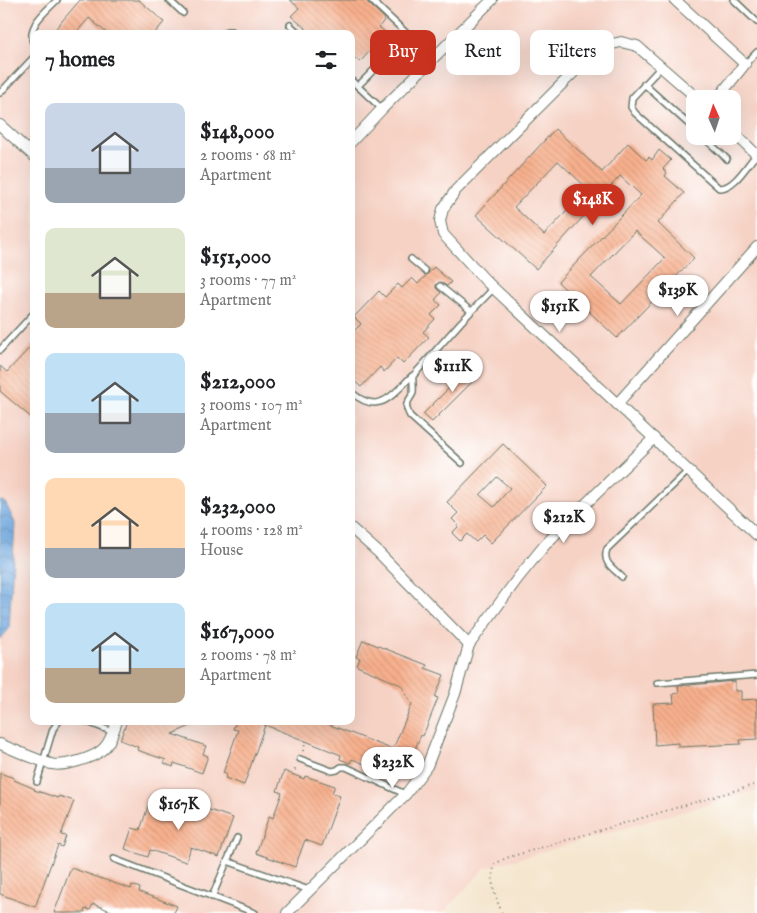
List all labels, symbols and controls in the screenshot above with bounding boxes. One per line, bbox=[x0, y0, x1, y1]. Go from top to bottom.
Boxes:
chip: Buy bbox=[370, 30, 436, 75]
chip: Rent bbox=[446, 30, 520, 75]
chip: Filters bbox=[530, 30, 614, 75]
icon: filters bbox=[312, 46, 340, 74]
text: 7 homes bbox=[45, 47, 115, 74]
north arrow bbox=[686, 90, 741, 145]
map controls bbox=[686, 90, 741, 145]
text: $148,000 bbox=[200, 119, 275, 146]
icon: home bbox=[85, 123, 145, 183]
text: 2 rooms · 68 m² bbox=[200, 146, 296, 166]
text: Apartment bbox=[200, 166, 271, 186]
pin: $148K bbox=[558, 184, 628, 226]
text: $148K bbox=[573, 190, 613, 210]
text: $151,000 bbox=[200, 244, 271, 271]
icon: home bbox=[85, 248, 145, 308]
text: 3 rooms · 77 m² bbox=[200, 271, 296, 291]
pin: $139K bbox=[643, 274, 713, 317]
text: $139K bbox=[658, 281, 698, 301]
pin: $151K bbox=[525, 290, 595, 333]
text: Apartment bbox=[200, 291, 271, 311]
text: $151K bbox=[541, 297, 579, 317]
pin: $111K bbox=[418, 350, 488, 393]
text: $111K bbox=[434, 357, 472, 377]
text: $212,000 bbox=[200, 369, 276, 396]
icon: home bbox=[85, 373, 145, 433]
text: 3 rooms · 107 m² bbox=[200, 396, 303, 416]
text: Apartment bbox=[200, 416, 271, 436]
text: $232,000 bbox=[200, 494, 276, 521]
icon: home bbox=[85, 498, 145, 558]
pin: $212K bbox=[529, 502, 599, 544]
text: $212K bbox=[543, 508, 585, 528]
text: 4 rooms · 128 m² bbox=[200, 521, 303, 541]
text: House bbox=[200, 541, 243, 561]
text: $167,000 bbox=[200, 619, 275, 646]
icon: home bbox=[85, 623, 145, 683]
text: 2 rooms · 78 m² bbox=[200, 646, 297, 666]
text: Apartment bbox=[200, 666, 271, 686]
pin: $232K bbox=[358, 746, 428, 789]
text: $232K bbox=[372, 753, 414, 773]
pin: $167K bbox=[144, 788, 214, 831]
text: $167K bbox=[159, 795, 199, 815]

